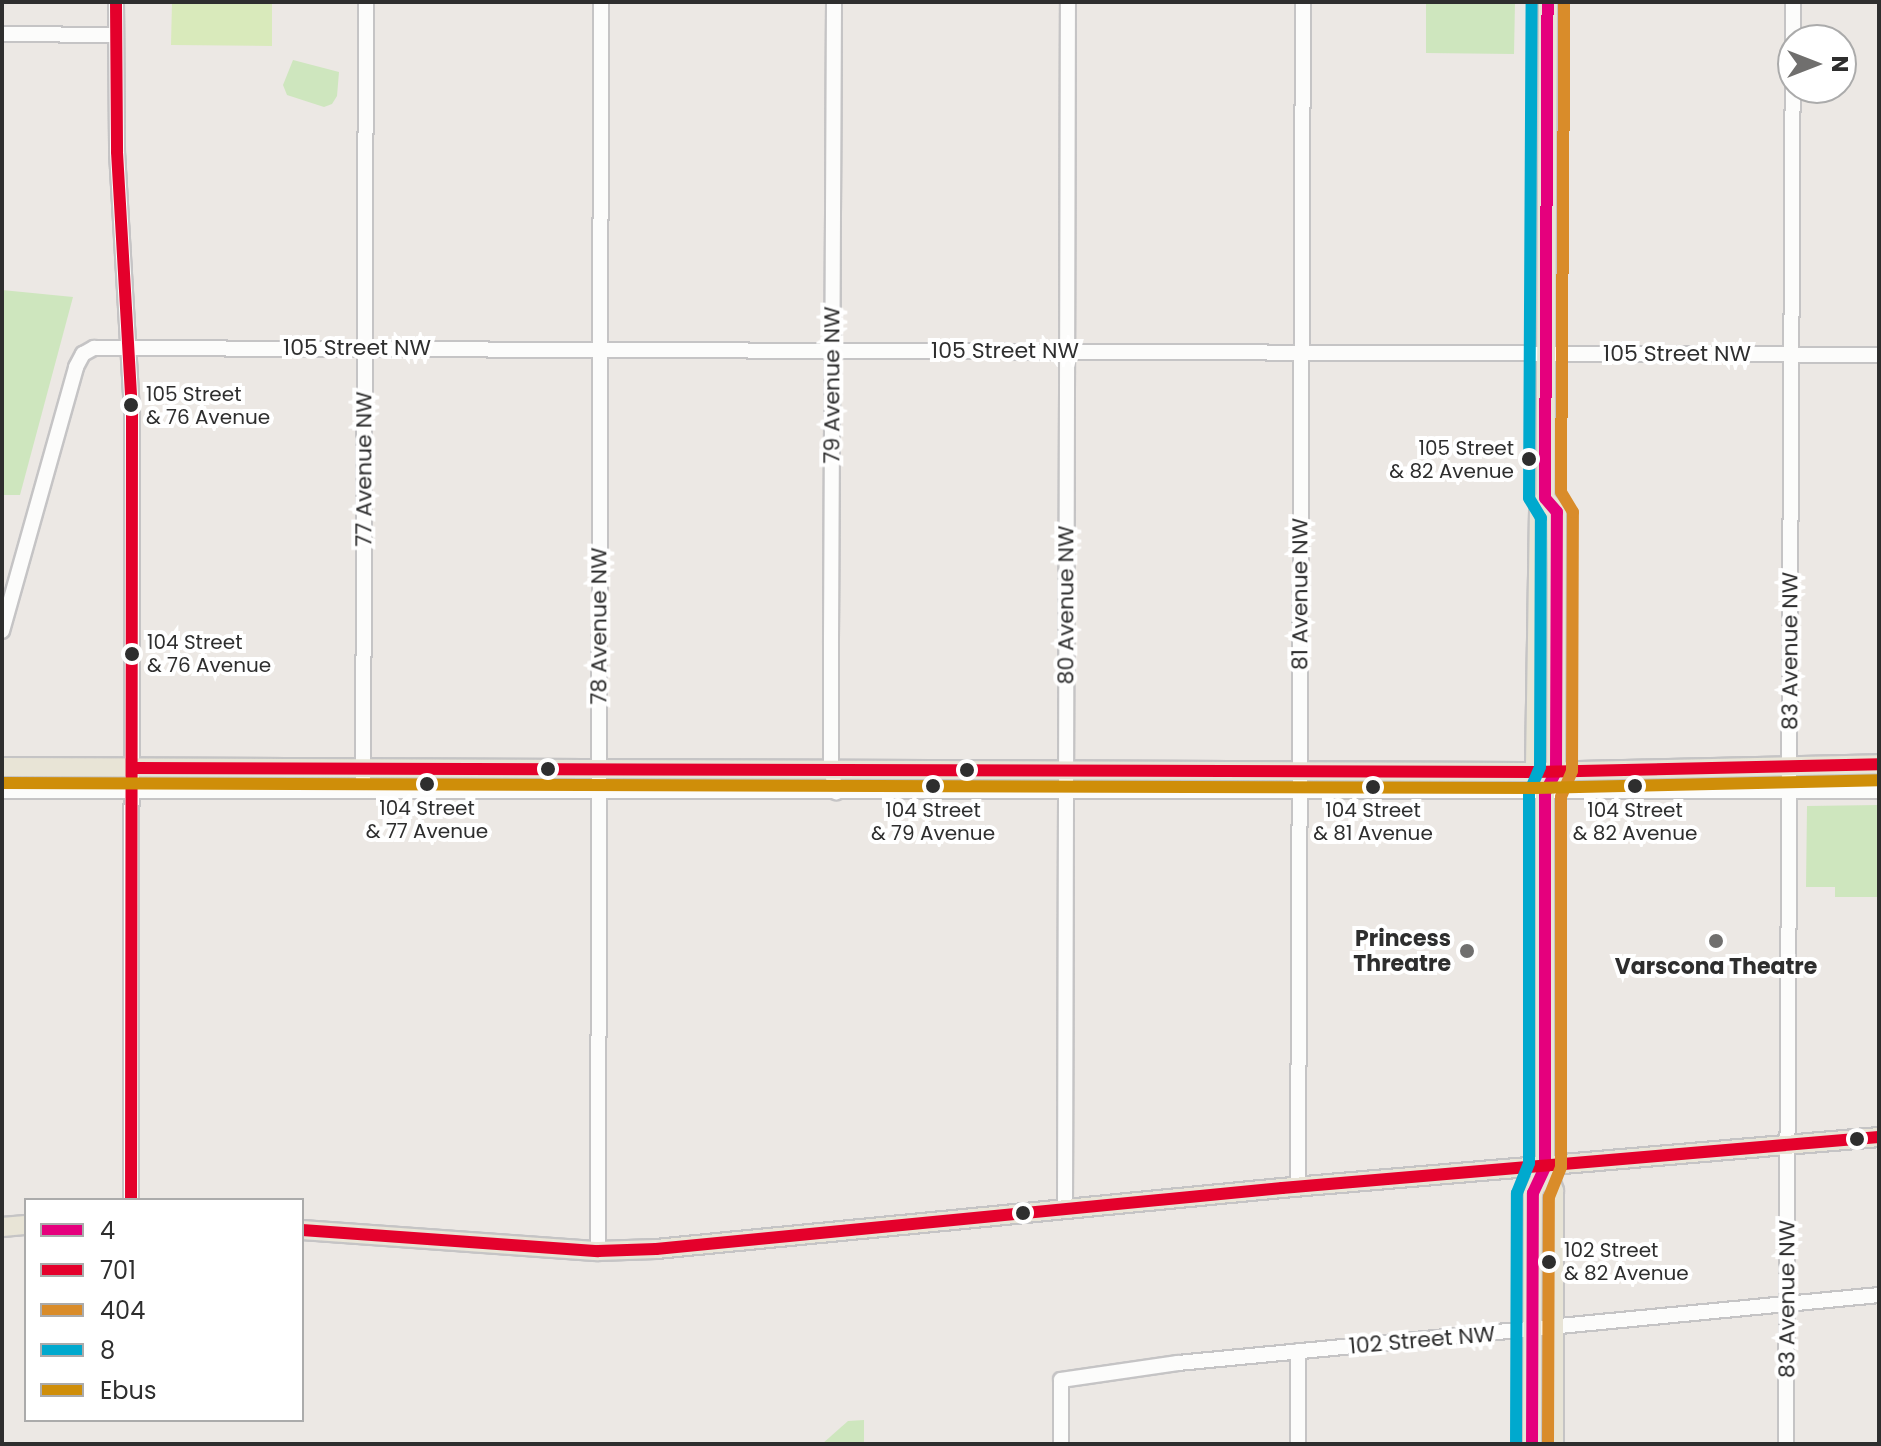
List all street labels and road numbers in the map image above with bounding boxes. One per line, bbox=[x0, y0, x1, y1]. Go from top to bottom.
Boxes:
street label: 79 Avenue NW bbox=[819, 306, 845, 464]
street label: 105 Street NW bbox=[283, 335, 431, 361]
street label: 105 Street NW bbox=[931, 338, 1079, 364]
street label: 105 Street NW bbox=[1603, 341, 1751, 367]
street label: 77 Avenue NW bbox=[351, 391, 377, 547]
street label: 81 Avenue NW bbox=[1287, 518, 1313, 670]
street label: 80 Avenue NW bbox=[1053, 526, 1079, 684]
street label: 78 Avenue NW bbox=[586, 547, 612, 705]
street label: 83 Avenue NW bbox=[1777, 572, 1803, 730]
street label: 83 Avenue NW bbox=[1774, 1220, 1800, 1378]
street label: 102 Street NW bbox=[1348, 1320, 1496, 1360]

